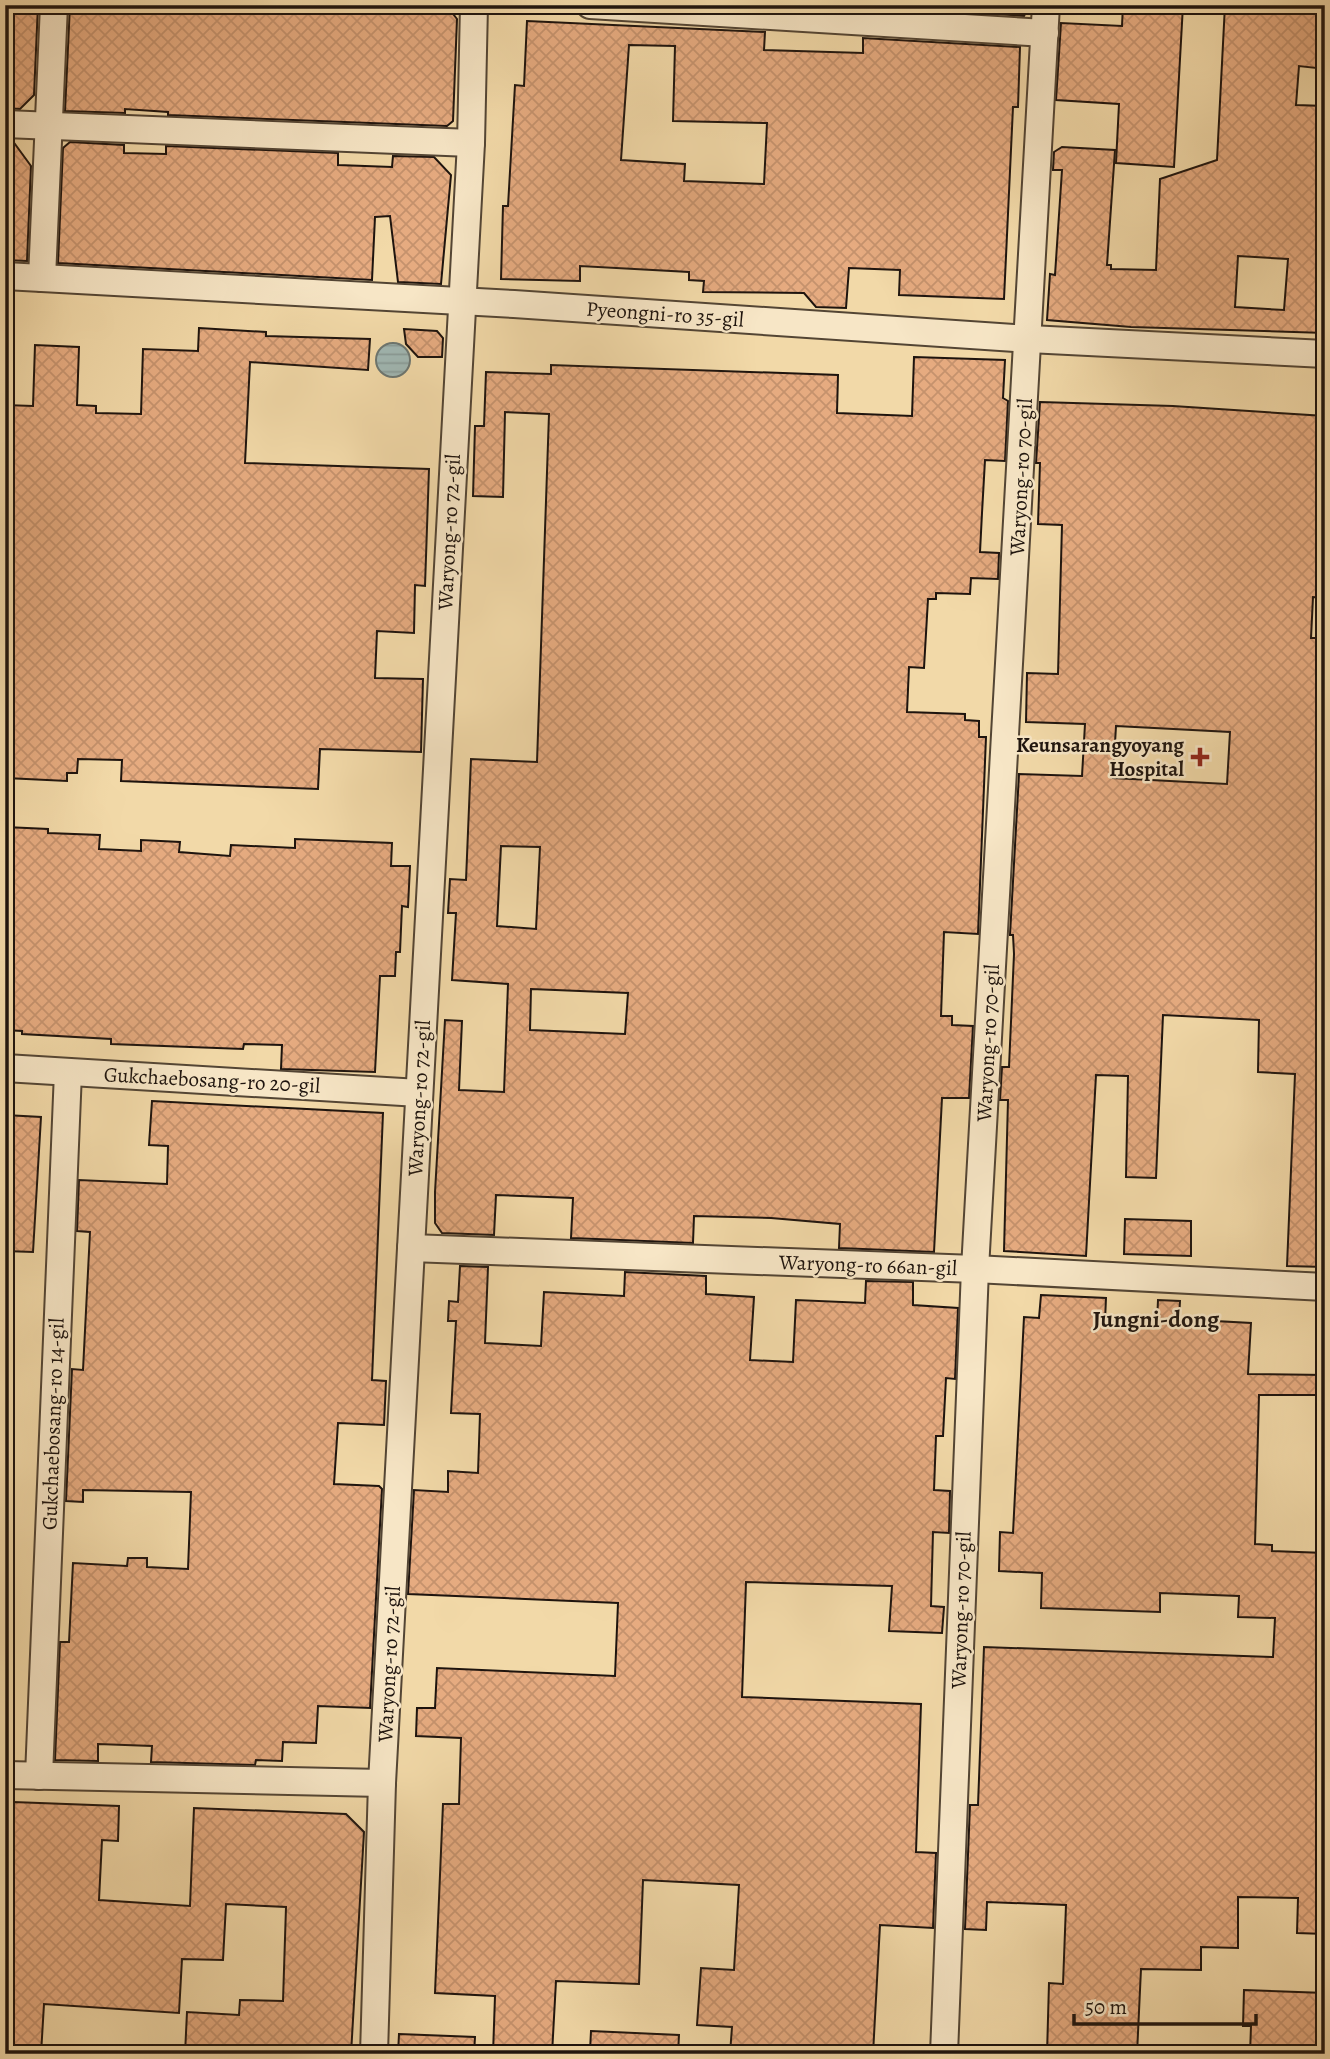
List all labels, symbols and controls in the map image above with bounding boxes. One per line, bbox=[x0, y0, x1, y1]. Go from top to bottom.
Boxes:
street label: Pyeongni-ro 35-gil bbox=[585, 295, 745, 333]
street label: Waryong-ro 70-gil bbox=[1003, 398, 1039, 557]
street label: Waryong-ro 72-gil bbox=[431, 453, 467, 612]
place label: Keunsarangyoyang Hospital bbox=[1016, 731, 1184, 783]
marker: Keunsarangyoyang Hospital bbox=[1190, 747, 1210, 767]
street label: Waryong-ro 70-gil bbox=[970, 964, 1006, 1123]
street label: Waryong-ro 72-gil bbox=[401, 1019, 437, 1178]
street label: Gukchaebosang-ro 20-gil bbox=[103, 1060, 321, 1100]
street label: Waryong-ro 66an-gil bbox=[777, 1248, 958, 1282]
district label: Jungni-dong bbox=[1093, 1303, 1220, 1335]
street label: Gukchaebosang-ro 14-gil bbox=[35, 1317, 71, 1531]
street label: Waryong-ro 70-gil bbox=[944, 1531, 978, 1690]
street label: Waryong-ro 72-gil bbox=[371, 1585, 407, 1744]
scale bar bbox=[1074, 1982, 1256, 2026]
text: 50 m bbox=[1085, 1993, 1127, 2021]

